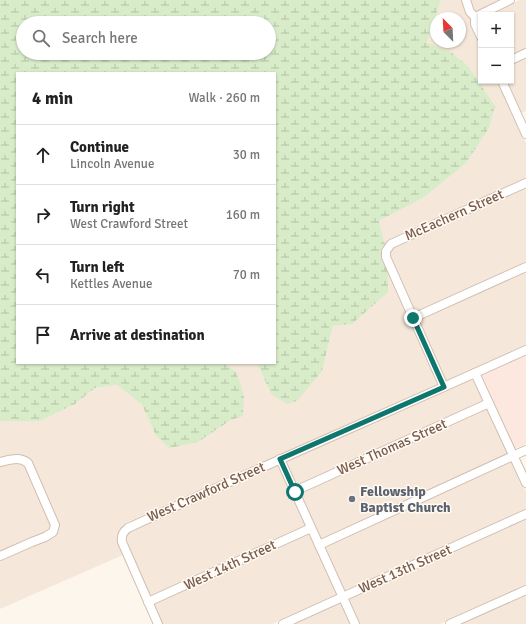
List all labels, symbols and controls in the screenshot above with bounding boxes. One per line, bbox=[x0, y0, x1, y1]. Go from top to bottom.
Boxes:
north arrow bbox=[430, 12, 466, 48]
map controls bbox=[478, 12, 514, 84]
button: + bbox=[478, 12, 514, 48]
search box bbox=[16, 16, 276, 60]
icon: search bbox=[30, 27, 52, 49]
text: Search here bbox=[62, 29, 138, 47]
button: − bbox=[478, 48, 514, 84]
text: 4 min bbox=[32, 88, 73, 109]
text: Walk · 260 m bbox=[189, 90, 260, 106]
text: Continue bbox=[70, 138, 129, 156]
icon: ahead bbox=[32, 144, 54, 166]
text: 30 m bbox=[233, 147, 260, 163]
text: Lincoln Avenue bbox=[70, 156, 154, 172]
street label: McEachern Street bbox=[402, 186, 506, 244]
text: Turn right bbox=[70, 198, 135, 216]
icon: right bbox=[32, 204, 54, 226]
text: 160 m bbox=[226, 207, 260, 223]
text: West Crawford Street bbox=[70, 216, 188, 232]
text: Turn left bbox=[70, 258, 124, 276]
icon: left bbox=[32, 264, 54, 286]
text: 70 m bbox=[233, 267, 260, 283]
text: Kettles Avenue bbox=[70, 276, 153, 292]
route end bbox=[404, 309, 422, 327]
icon: arrive bbox=[32, 324, 54, 346]
text: Arrive at destination bbox=[70, 326, 205, 344]
street label: West Thomas Street bbox=[335, 415, 450, 479]
street label: West Crawford Street bbox=[144, 458, 268, 526]
route start bbox=[286, 483, 304, 501]
place label: Fellowship Baptist Church bbox=[360, 483, 451, 516]
marker: Fellowship Baptist Church bbox=[347, 494, 357, 504]
street label: West 14th Street bbox=[181, 536, 279, 594]
street label: West 13th Street bbox=[356, 541, 454, 597]

